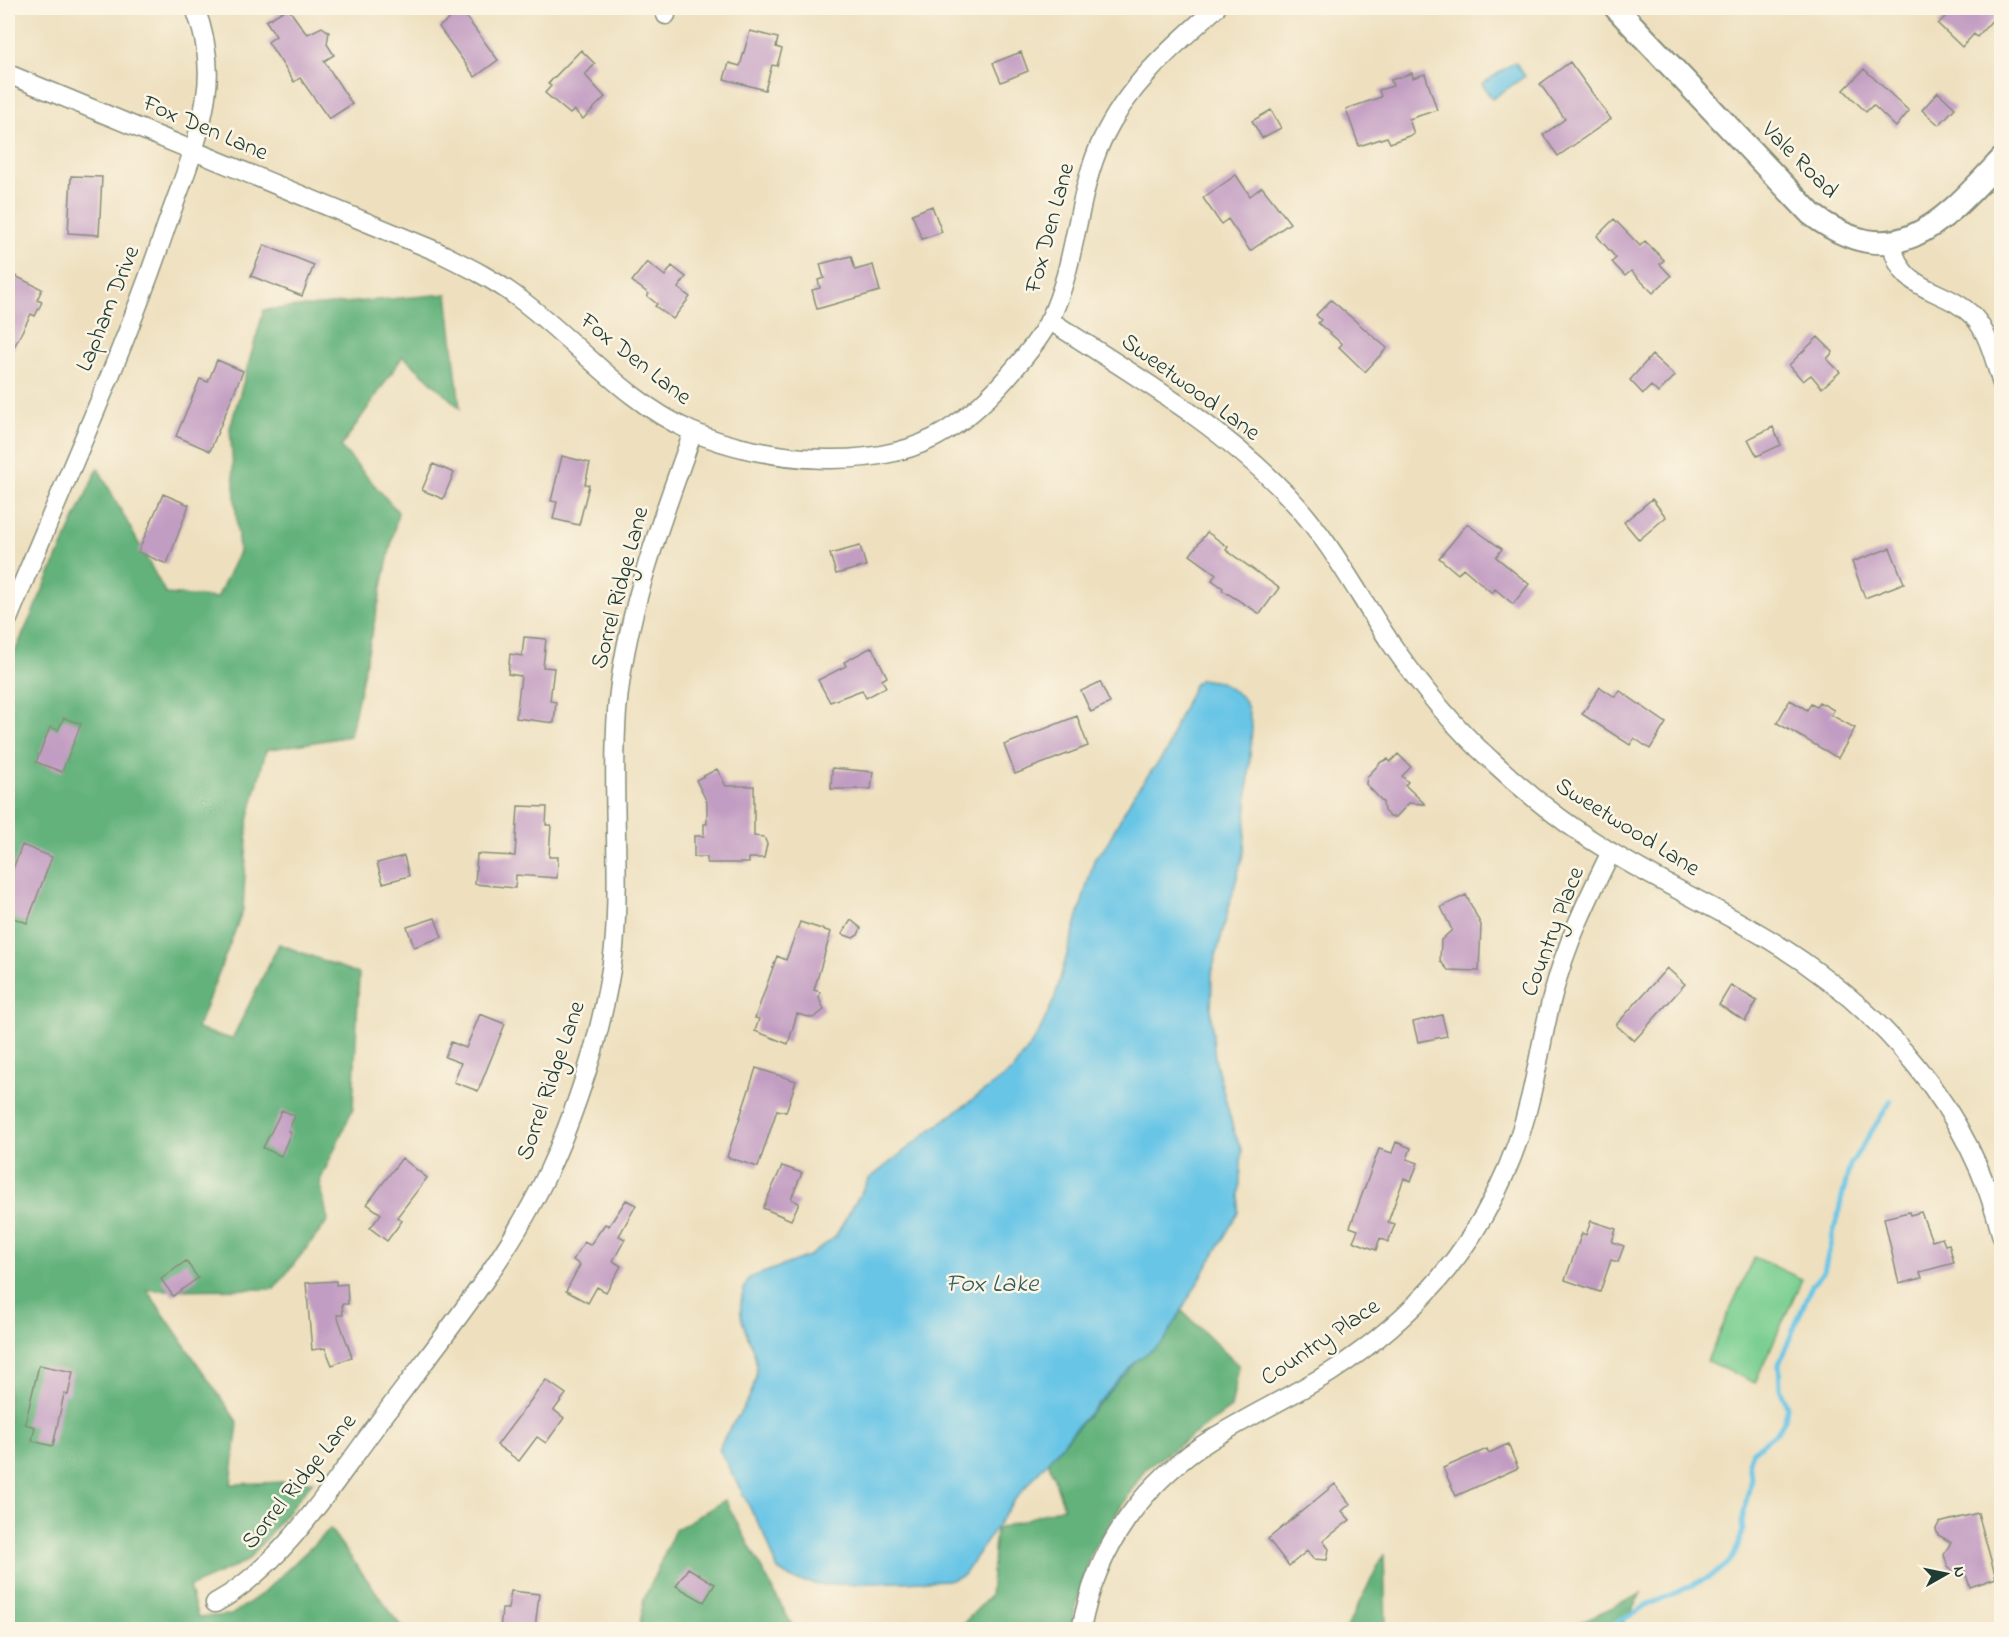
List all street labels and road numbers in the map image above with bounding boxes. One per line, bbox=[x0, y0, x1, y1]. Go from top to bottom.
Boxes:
street label: Fox Den Lane bbox=[136, 86, 273, 171]
street label: Vale Road bbox=[1752, 114, 1846, 208]
street label: Fox Den Lane bbox=[1017, 159, 1085, 298]
street label: Lapham Drive bbox=[68, 240, 150, 377]
street label: Fox Den Lane bbox=[571, 305, 698, 415]
street label: Sweetwood Lane bbox=[1113, 325, 1267, 451]
street label: Sorrel Ridge Lane bbox=[583, 503, 660, 673]
street label: Sweetwood Lane bbox=[1548, 769, 1706, 887]
street label: Country Place bbox=[1513, 862, 1596, 1003]
street label: Sorrel Ridge Lane bbox=[508, 996, 596, 1165]
street label: Country Place bbox=[1254, 1290, 1388, 1397]
street label: Sorrel Ridge Lane bbox=[234, 1406, 366, 1558]

